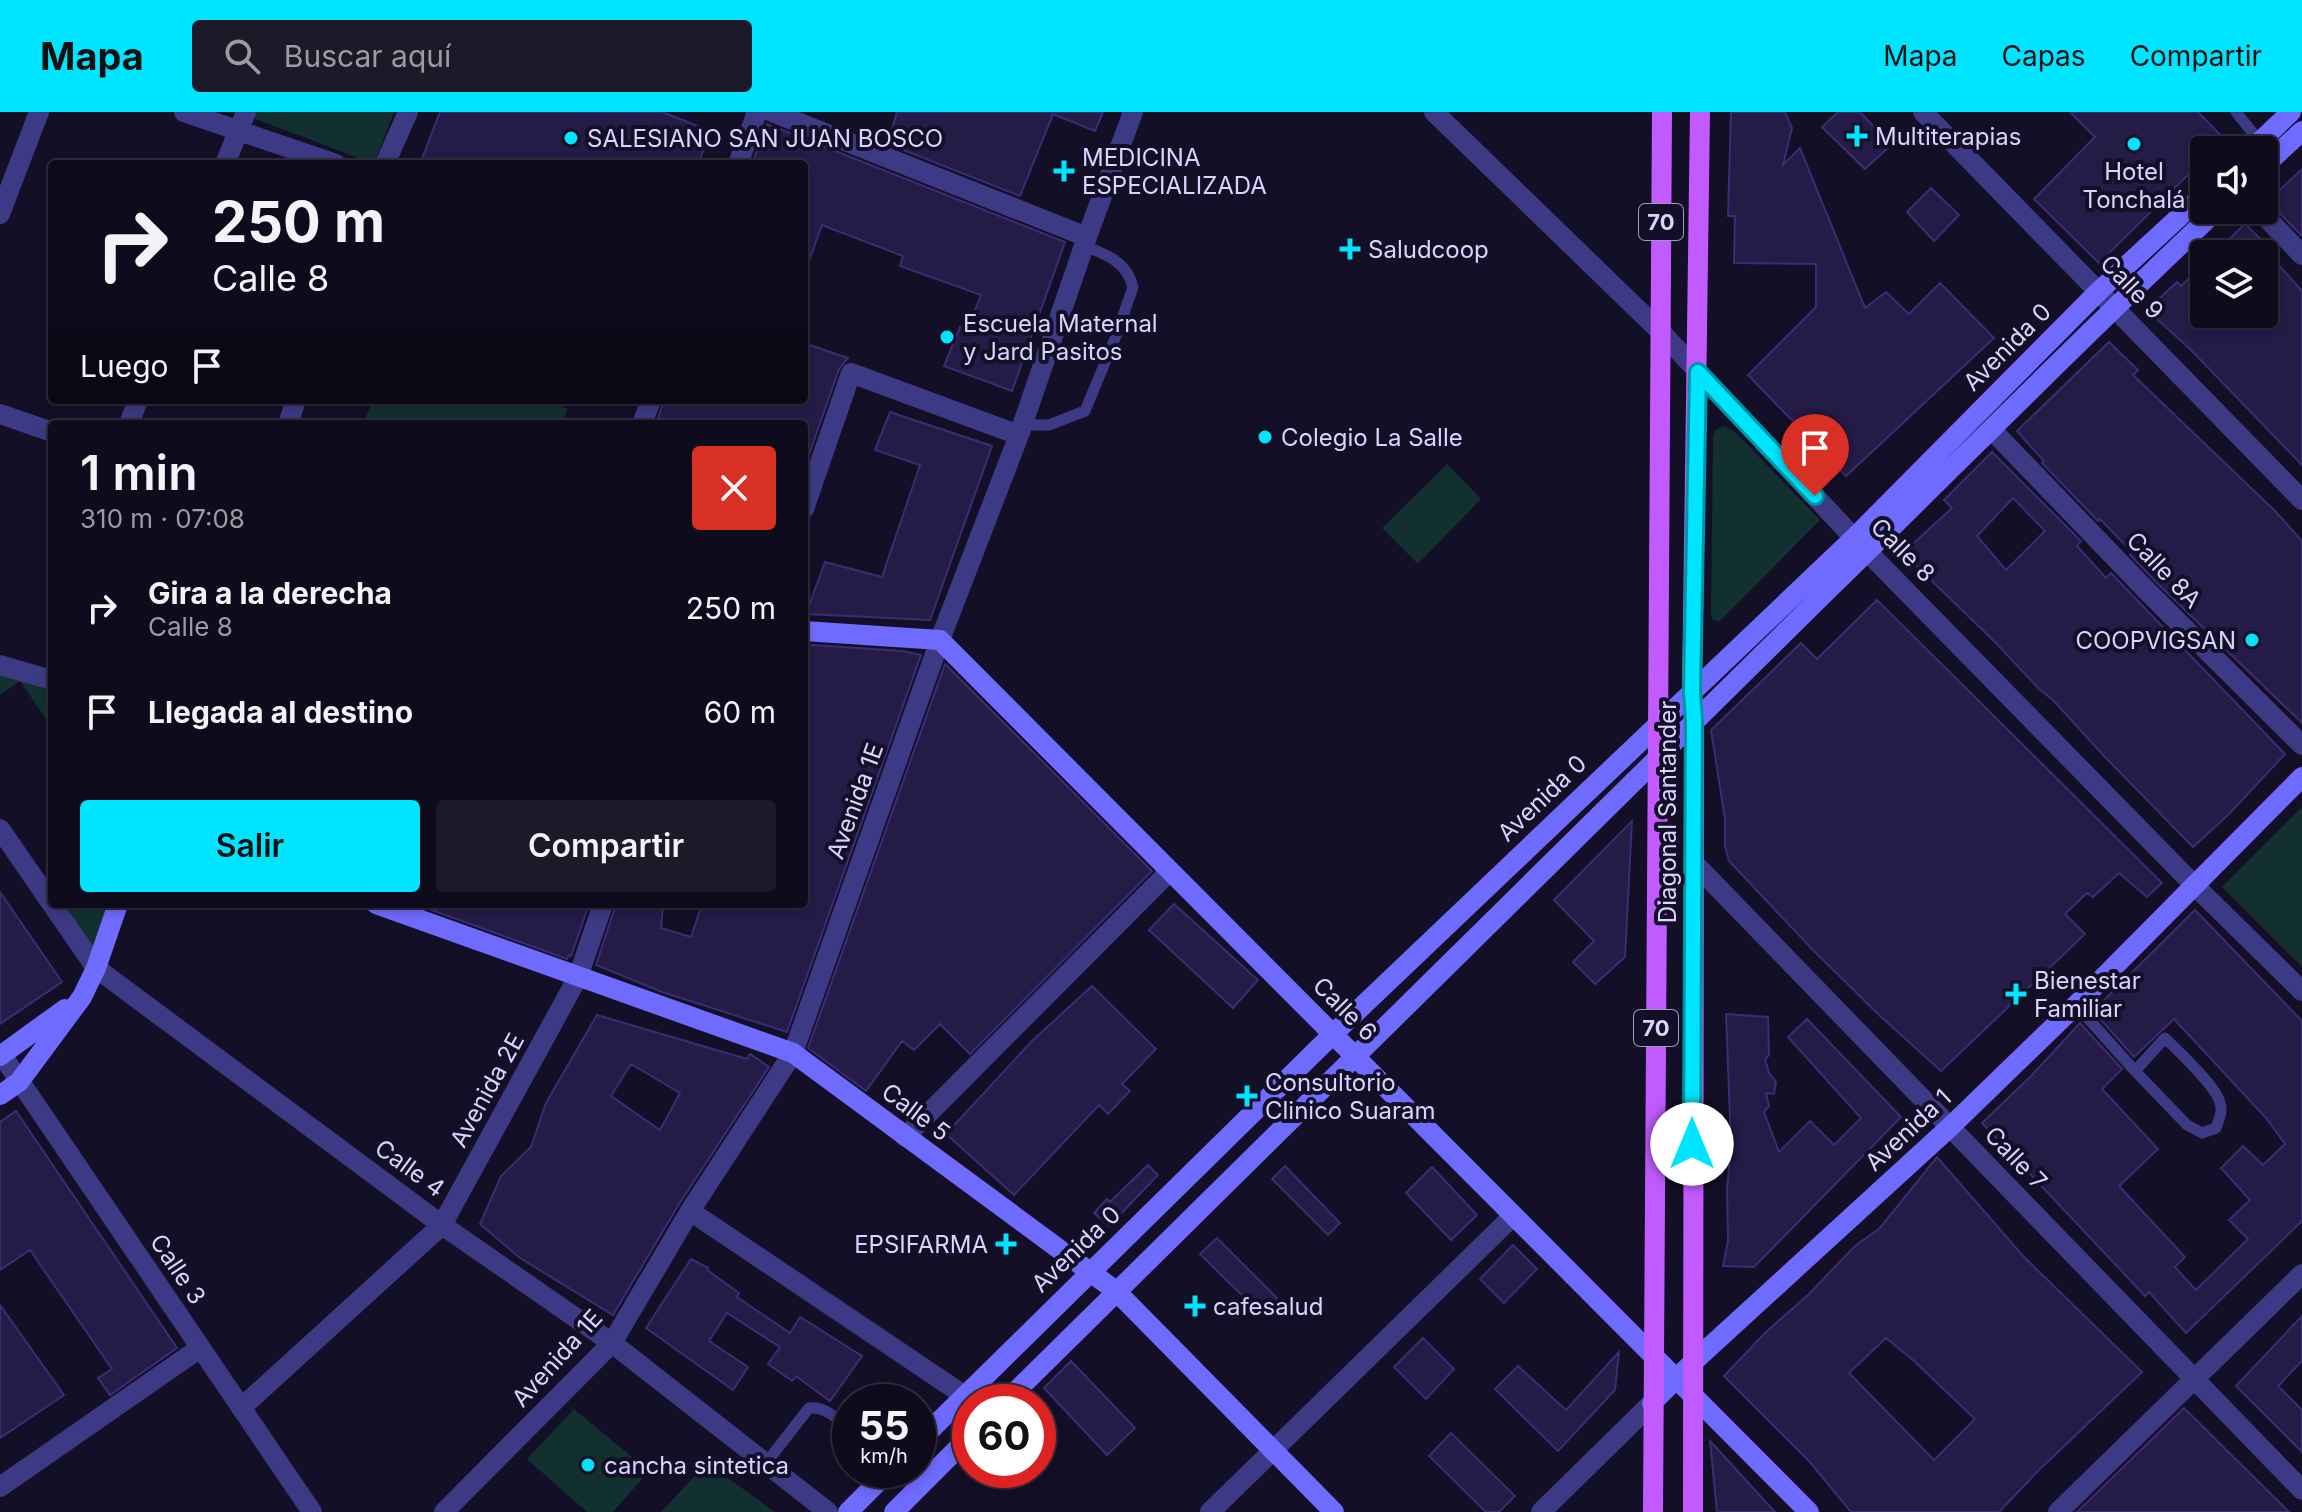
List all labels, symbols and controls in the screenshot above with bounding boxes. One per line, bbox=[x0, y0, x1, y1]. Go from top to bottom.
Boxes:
search box bbox=[192, 20, 752, 92]
text: Mapa bbox=[40, 33, 144, 79]
icon: search bbox=[220, 34, 264, 78]
text: Buscar aquí bbox=[284, 38, 451, 74]
text: Mapa bbox=[1883, 39, 1958, 73]
text: Capas bbox=[2002, 39, 2086, 73]
text: Compartir bbox=[2130, 39, 2262, 73]
place label: Multiterapias bbox=[1875, 122, 2021, 151]
place label: SALESIANO SAN JUAN BOSCO bbox=[587, 124, 943, 153]
marker: Multiterapias bbox=[1846, 125, 1868, 147]
marker: SALESIANO SAN JUAN BOSCO bbox=[562, 129, 580, 147]
marker: Hotel Tonchalá bbox=[2125, 135, 2143, 153]
map controls bbox=[2190, 136, 2278, 328]
button: sound bbox=[2190, 136, 2278, 224]
place label: MEDICINA ESPECIALIZADA bbox=[1082, 143, 1267, 200]
place label: Hotel Tonchalá bbox=[2083, 157, 2185, 214]
marker: MEDICINA ESPECIALIZADA bbox=[1053, 160, 1075, 182]
text: 250 m bbox=[212, 188, 385, 256]
icon: right bbox=[80, 192, 184, 296]
road number: 70 bbox=[1639, 204, 1683, 240]
place label: Saludcoop bbox=[1368, 235, 1489, 264]
marker: Saludcoop bbox=[1339, 238, 1361, 260]
button: layers bbox=[2190, 240, 2278, 328]
street label: Calle 9 bbox=[2094, 249, 2170, 325]
text: Calle 8 bbox=[212, 256, 329, 300]
street label: Avenida 0 bbox=[1957, 297, 2057, 397]
place label: Escuela Maternal y Jard Pasitos bbox=[963, 309, 1158, 366]
marker: Escuela Maternal y Jard Pasitos bbox=[938, 328, 956, 346]
icon: arrive bbox=[185, 344, 229, 388]
text: Luego bbox=[80, 348, 169, 384]
pin bbox=[1781, 414, 1849, 496]
place label: Colegio La Salle bbox=[1281, 423, 1463, 452]
icon: arrive bbox=[1793, 426, 1837, 470]
marker: Colegio La Salle bbox=[1256, 428, 1274, 446]
text: 1 min bbox=[80, 443, 198, 502]
button: close bbox=[692, 446, 776, 530]
text: 310 m · 07:08 bbox=[80, 503, 245, 534]
street label: Calle 8 bbox=[1865, 512, 1941, 588]
street label: Calle 8A bbox=[2121, 526, 2207, 614]
text: Gira a la derecha bbox=[148, 575, 392, 611]
icon: right bbox=[80, 586, 124, 630]
text: 250 m bbox=[686, 590, 776, 626]
text: Calle 8 bbox=[148, 611, 233, 642]
place label: COOPVIGSAN bbox=[2075, 626, 2236, 655]
marker: COOPVIGSAN bbox=[2243, 631, 2261, 649]
icon: arrive bbox=[80, 690, 124, 734]
text: Llegada al destino bbox=[148, 694, 413, 730]
text: 60 m bbox=[704, 694, 776, 730]
street label: Diagonal Santander bbox=[1653, 701, 1682, 923]
street label: Avenida 1E bbox=[821, 739, 889, 863]
street label: Avenida 0 bbox=[1492, 749, 1592, 847]
button: Salir bbox=[80, 800, 420, 892]
button: Compartir bbox=[436, 800, 776, 892]
place label: Bienestar Familiar bbox=[2034, 966, 2141, 1023]
street label: Calle 6 bbox=[1307, 971, 1383, 1047]
marker: Bienestar Familiar bbox=[2005, 983, 2027, 1005]
road number: 70 bbox=[1634, 1010, 1678, 1046]
street label: Avenida 2E bbox=[444, 1028, 530, 1152]
place label: Consultorio Clinico Suaram bbox=[1265, 1068, 1436, 1125]
street label: Calle 5 bbox=[876, 1077, 956, 1147]
street label: Avenida 1 bbox=[1859, 1083, 1957, 1177]
marker: Consultorio Clinico Suaram bbox=[1236, 1085, 1258, 1107]
position arrow bbox=[1650, 1102, 1734, 1186]
street label: Calle 7 bbox=[1979, 1120, 2053, 1196]
street label: Calle 4 bbox=[370, 1133, 450, 1203]
street label: Avenida 0 bbox=[1026, 1200, 1126, 1298]
street label: Calle 3 bbox=[144, 1228, 212, 1310]
place label: EPSIFARMA bbox=[854, 1230, 988, 1259]
marker: EPSIFARMA bbox=[995, 1233, 1017, 1255]
place label: cafesalud bbox=[1213, 1292, 1323, 1321]
marker: cafesalud bbox=[1184, 1295, 1206, 1317]
street label: Avenida 1E bbox=[506, 1303, 608, 1413]
speed limit sign: 60 bbox=[952, 1384, 1056, 1488]
text: 55 bbox=[858, 1401, 910, 1450]
text: km/h bbox=[860, 1444, 908, 1468]
place label: cancha sintetica bbox=[604, 1451, 789, 1480]
marker: cancha sintetica bbox=[579, 1456, 597, 1474]

